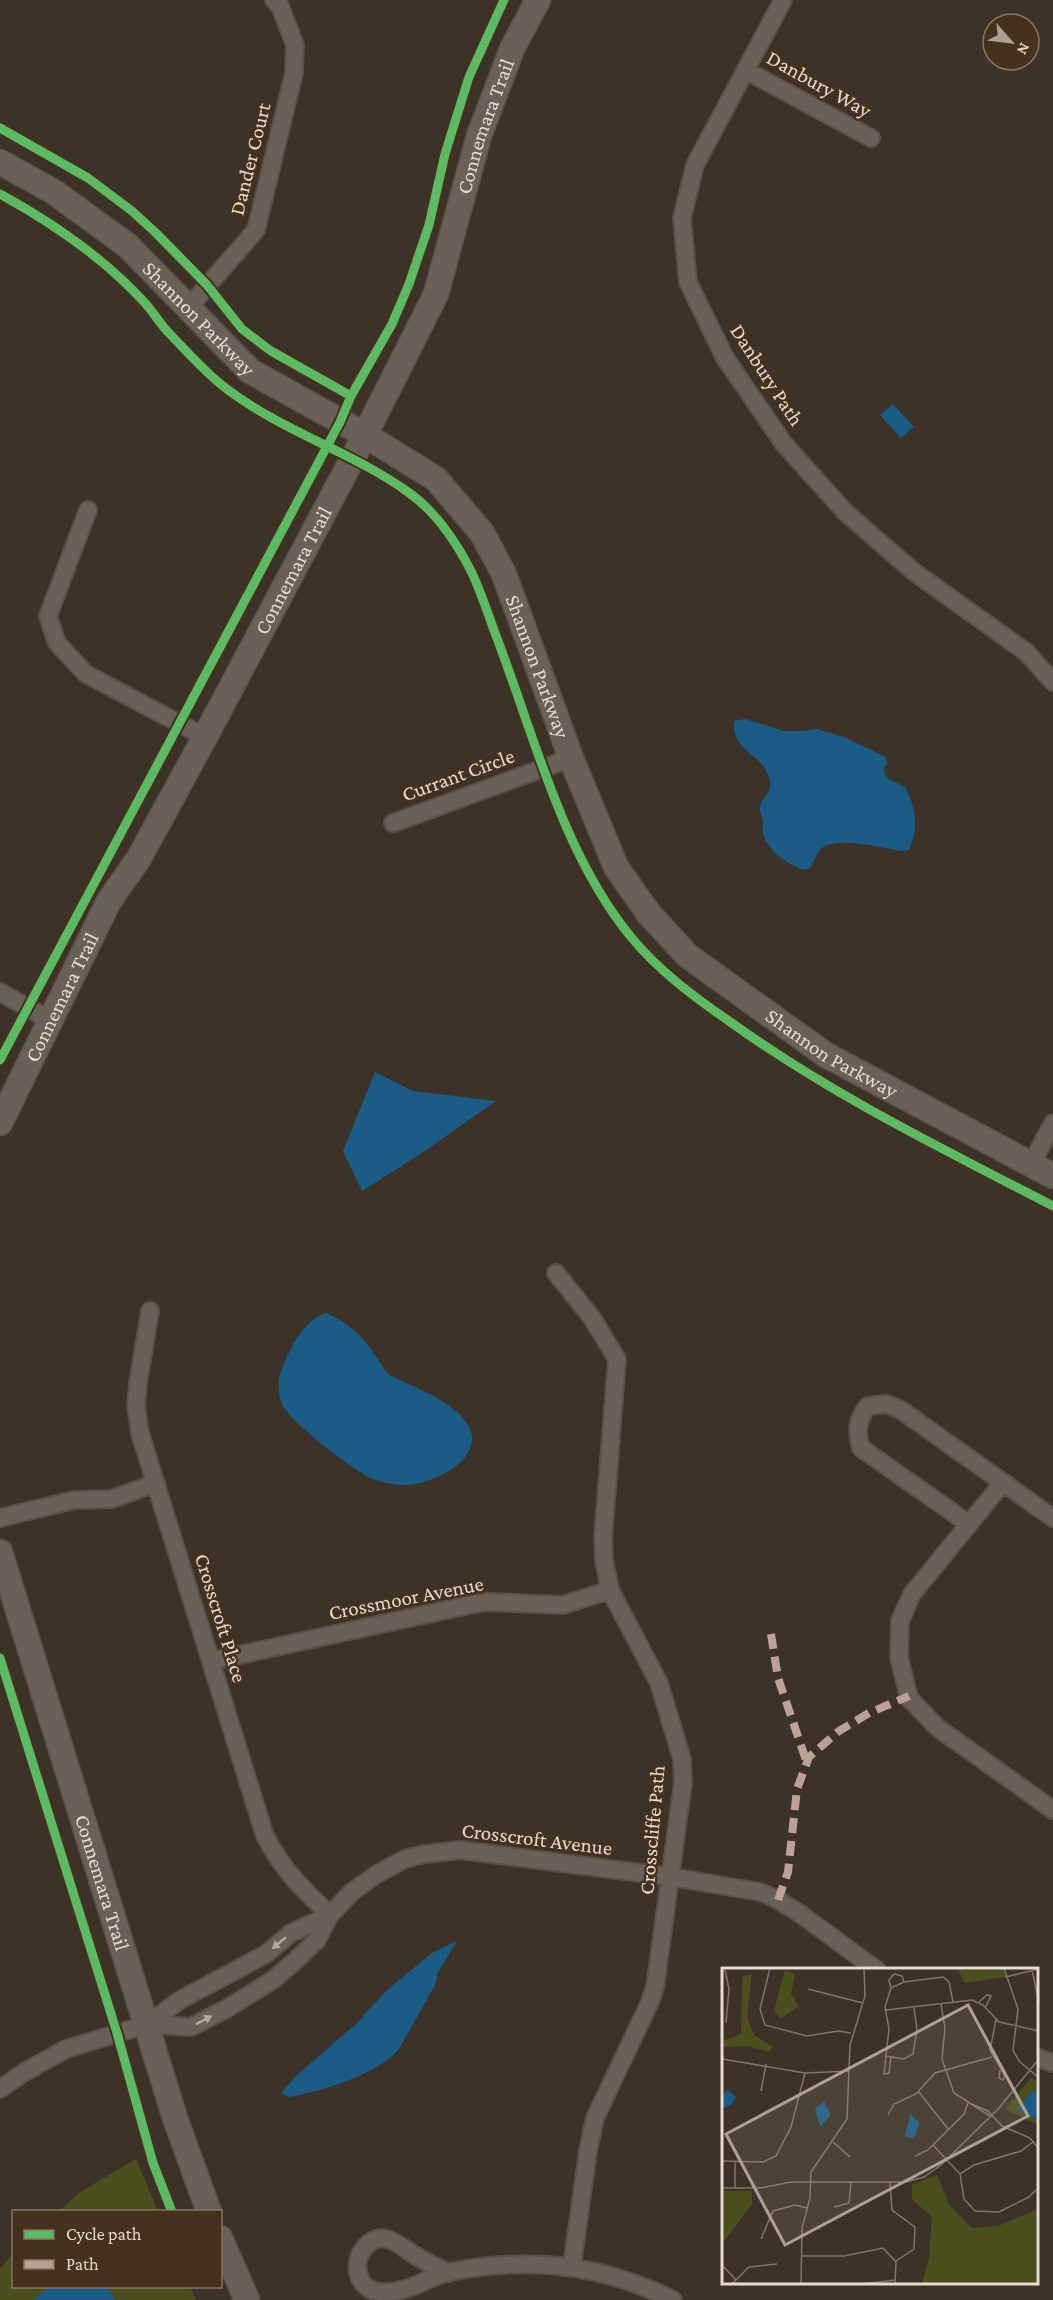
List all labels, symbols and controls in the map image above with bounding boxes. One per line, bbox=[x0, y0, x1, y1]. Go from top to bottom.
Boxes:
north arrow bbox=[981, 12, 1041, 72]
text: N bbox=[1014, 40, 1034, 58]
street label: Danbury Way bbox=[763, 45, 876, 123]
street label: Connemara Trail bbox=[452, 55, 519, 197]
street label: Dander Court bbox=[224, 99, 276, 218]
street label: Shannon Parkway bbox=[138, 256, 260, 381]
street label: Danbury Path bbox=[725, 320, 809, 430]
street label: Connemara Trail bbox=[250, 503, 337, 638]
street label: Shannon Parkway bbox=[501, 592, 575, 742]
street label: Currant Circle bbox=[398, 744, 518, 806]
street label: Connemara Trail bbox=[20, 929, 104, 1066]
street label: Shannon Parkway bbox=[761, 1004, 902, 1103]
street label: Crosscroft Place bbox=[190, 1551, 252, 1685]
street label: Crossmoor Avenue bbox=[327, 1571, 485, 1625]
street label: Crosscliffe Path bbox=[634, 1764, 670, 1896]
street label: Connemara Trail bbox=[70, 1812, 135, 1954]
street label: Crosscroft Avenue bbox=[460, 1818, 614, 1860]
one-way arrow bbox=[272, 1936, 287, 1949]
inset map bbox=[722, 1968, 1038, 2285]
one-way arrow bbox=[196, 2015, 213, 2025]
legend bbox=[12, 2210, 222, 2288]
text: Cycle path bbox=[66, 2224, 142, 2244]
text: Path bbox=[66, 2254, 99, 2274]

